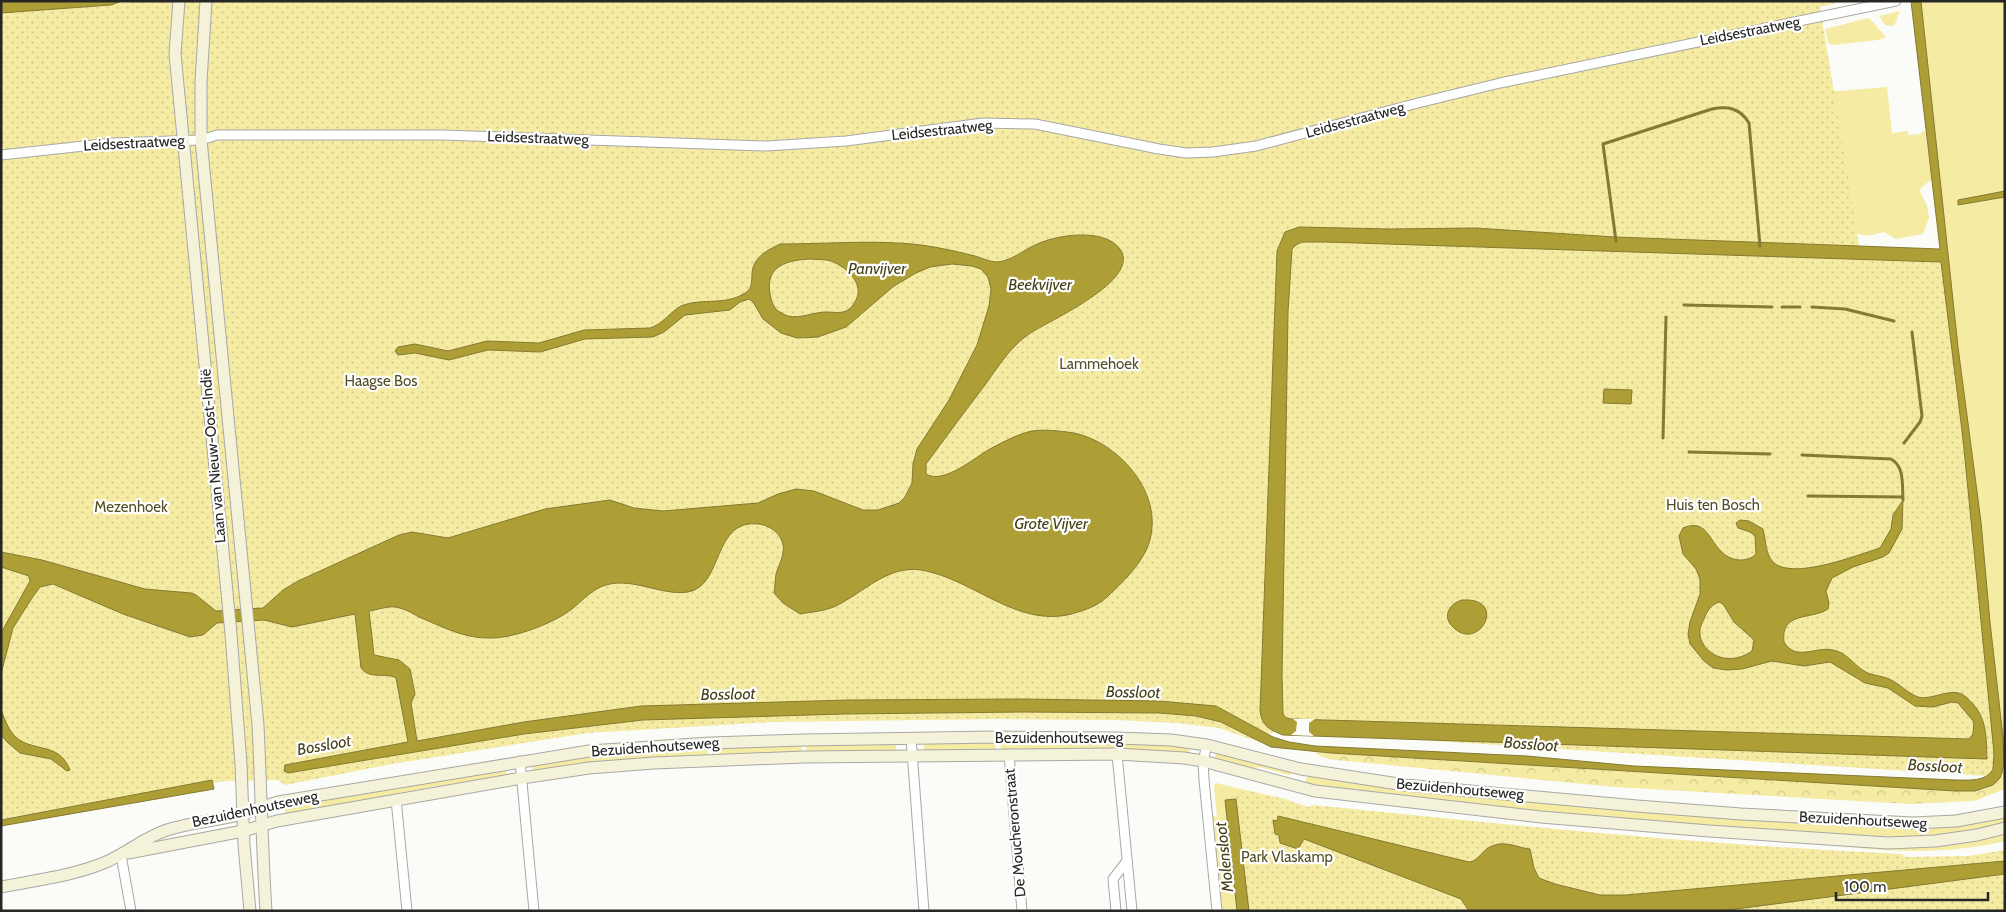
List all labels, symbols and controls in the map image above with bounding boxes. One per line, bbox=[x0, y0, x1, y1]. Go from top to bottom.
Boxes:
street label: Leidsestraatweg bbox=[1698, 12, 1802, 50]
street label: Leidsestraatweg bbox=[1304, 98, 1407, 142]
street label: Leidsestraatweg bbox=[891, 116, 994, 144]
street label: Leidsestraatweg bbox=[487, 127, 590, 149]
street label: Leidsestraatweg bbox=[83, 131, 186, 155]
water label: Panvijver bbox=[848, 259, 907, 278]
water label: Beekvijver bbox=[1008, 275, 1073, 294]
park label: Lammehoek bbox=[1059, 355, 1139, 373]
street label: Laan van Nieuw-Oost-Indië bbox=[196, 368, 230, 544]
park label: Haagse Bos bbox=[345, 372, 418, 390]
park label: Huis ten Bosch bbox=[1666, 496, 1760, 514]
park label: Mezenhoek bbox=[94, 498, 168, 516]
water label: Grote Vijver bbox=[1014, 514, 1089, 533]
water label: Bossloot bbox=[1106, 682, 1162, 702]
water label: Bossloot bbox=[701, 684, 757, 704]
street label: Bezuidenhoutseweg bbox=[995, 729, 1124, 747]
water label: Bossloot bbox=[295, 731, 354, 759]
water label: Bossloot bbox=[1503, 733, 1560, 755]
street label: Bezuidenhoutseweg bbox=[590, 734, 720, 760]
water label: Bossloot bbox=[1907, 755, 1964, 777]
street label: De Moucheronstraat bbox=[1000, 768, 1030, 898]
street label: Bezuidenhoutseweg bbox=[1395, 774, 1525, 804]
street label: Bezuidenhoutseweg bbox=[190, 787, 320, 831]
street label: Bezuidenhoutseweg bbox=[1798, 808, 1928, 832]
water label: Molensloot bbox=[1211, 820, 1237, 894]
park label: Park Vlaskamp bbox=[1241, 848, 1333, 866]
scale bar bbox=[1836, 870, 1988, 902]
text: 100 m bbox=[1844, 878, 1886, 896]

